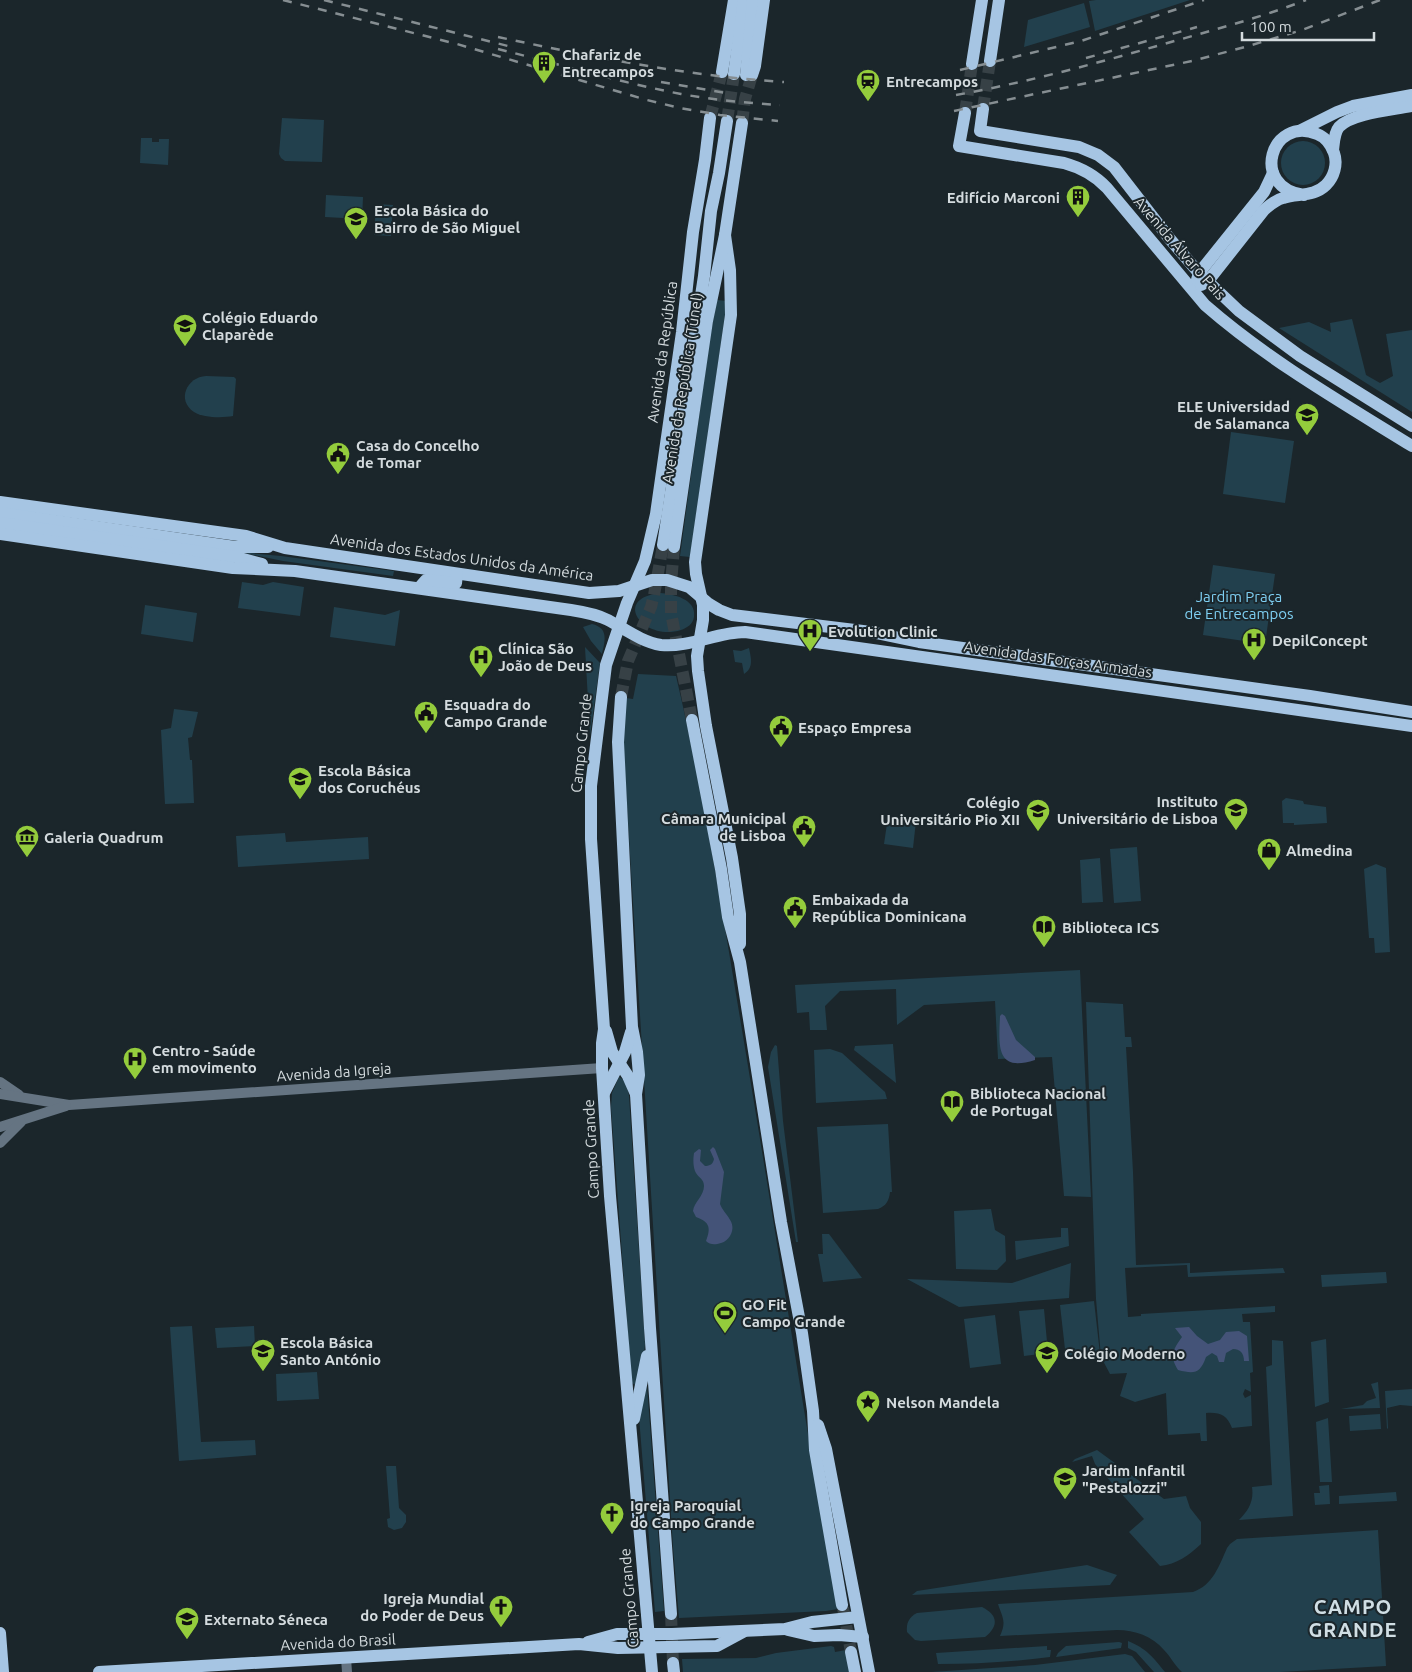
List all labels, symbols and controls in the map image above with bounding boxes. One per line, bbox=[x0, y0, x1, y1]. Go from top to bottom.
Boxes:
scale bar bbox=[1242, 10, 1374, 42]
text: 100 m bbox=[1250, 18, 1292, 35]
place label: Chafariz de Entrecampos bbox=[562, 46, 654, 80]
building icon: Chafariz de Entrecampos bbox=[531, 50, 557, 84]
station icon: Entrecampos bbox=[855, 68, 881, 102]
place label: Entrecampos bbox=[886, 73, 978, 90]
building icon: Edifício Marconi bbox=[1065, 184, 1091, 218]
place label: Edifício Marconi bbox=[947, 189, 1060, 206]
street label: Avenida Álvaro Pais bbox=[1131, 193, 1229, 303]
place label: Escola Básica do Bairro de São Miguel bbox=[374, 202, 520, 236]
school or university icon: Escola Básica do Bairro de São Miguel bbox=[343, 206, 369, 240]
street label: Avenida da República bbox=[644, 280, 680, 424]
street label: Avenida da República (Túnel) bbox=[658, 291, 706, 485]
place label: Colégio Eduardo Claparède bbox=[202, 309, 318, 343]
school or university icon: Colégio Eduardo Claparède bbox=[172, 313, 198, 347]
place label: ELE Universidad de Salamanca bbox=[1177, 398, 1290, 432]
school or university icon: ELE Universidad de Salamanca bbox=[1294, 402, 1320, 436]
place label: Casa do Concelho de Tomar bbox=[356, 437, 480, 471]
public building icon: Casa do Concelho de Tomar bbox=[325, 441, 351, 475]
street label: Avenida dos Estados Unidos da América bbox=[329, 530, 595, 584]
park label: Jardim Praça de Entrecampos bbox=[1185, 588, 1293, 622]
hospital icon: Evolution Clinic bbox=[797, 618, 823, 652]
place label: Evolution Clinic bbox=[828, 623, 938, 640]
hospital icon: DepilConcept bbox=[1241, 627, 1267, 661]
place label: DepilConcept bbox=[1272, 632, 1368, 649]
street label: Avenida das Forças Armadas bbox=[963, 637, 1153, 681]
place label: Clínica São João de Deus bbox=[498, 640, 592, 674]
hospital icon: Clínica São João de Deus bbox=[468, 644, 494, 678]
street label: Campo Grande bbox=[567, 692, 595, 794]
place label: Esquadra do Campo Grande bbox=[444, 696, 547, 730]
public building icon: Esquadra do Campo Grande bbox=[413, 700, 439, 734]
public building icon: Espaço Empresa bbox=[768, 714, 794, 748]
place label: Espaço Empresa bbox=[798, 719, 912, 737]
place label: Escola Básica dos Coruchéus bbox=[318, 762, 421, 796]
school or university icon: Escola Básica dos Coruchéus bbox=[287, 766, 313, 800]
place label: Instituto Universitário de Lisboa bbox=[1057, 793, 1218, 827]
place label: Colégio Universitário Pio XII bbox=[880, 794, 1020, 828]
school or university icon: Instituto Universitário de Lisboa bbox=[1223, 797, 1249, 831]
school or university icon: Colégio Universitário Pio XII bbox=[1025, 798, 1051, 832]
place label: Câmara Municipal de Lisboa bbox=[661, 810, 786, 844]
public building icon: Câmara Municipal de Lisboa bbox=[791, 814, 817, 848]
museum icon: Galeria Quadrum bbox=[14, 824, 40, 858]
place label: Galeria Quadrum bbox=[44, 829, 163, 846]
shop icon: Almedina bbox=[1256, 837, 1282, 871]
place label: Almedina bbox=[1286, 842, 1353, 859]
place label: Embaixada da República Dominicana bbox=[812, 891, 967, 925]
public building icon: Embaixada da República Dominicana bbox=[782, 895, 808, 929]
library icon: Biblioteca ICS bbox=[1031, 914, 1057, 948]
place label: Biblioteca ICS bbox=[1062, 919, 1159, 936]
place label: Centro - Saúde em movimento bbox=[152, 1042, 257, 1076]
hospital icon: Centro - Saúde em movimento bbox=[122, 1046, 148, 1080]
street label: Avenida da Igreja bbox=[276, 1060, 392, 1084]
place label: Biblioteca Nacional de Portugal bbox=[970, 1085, 1106, 1119]
library icon: Biblioteca Nacional de Portugal bbox=[939, 1089, 965, 1123]
street label: Campo Grande bbox=[580, 1099, 602, 1199]
place label: GO Fit Campo Grande bbox=[742, 1296, 845, 1330]
sports icon: GO Fit Campo Grande bbox=[712, 1300, 738, 1334]
place label: Escola Básica Santo António bbox=[280, 1334, 381, 1368]
school or university icon: Escola Básica Santo António bbox=[250, 1338, 276, 1372]
school or university icon: Colégio Moderno bbox=[1034, 1340, 1060, 1374]
place label: Colégio Moderno bbox=[1064, 1345, 1185, 1362]
place icon: Nelson Mandela bbox=[855, 1389, 881, 1423]
place label: Nelson Mandela bbox=[886, 1394, 1000, 1411]
place label: Jardim Infantil "Pestalozzi" bbox=[1082, 1462, 1186, 1496]
school or university icon: Jardim Infantil "Pestalozzi" bbox=[1052, 1466, 1078, 1500]
place label: Igreja Paroquial do Campo Grande bbox=[630, 1497, 755, 1531]
church icon: Igreja Paroquial do Campo Grande bbox=[599, 1501, 625, 1535]
street label: Campo Grande bbox=[616, 1548, 642, 1648]
place label: Igreja Mundial do Poder de Deus bbox=[360, 1590, 484, 1624]
church icon: Igreja Mundial do Poder de Deus bbox=[488, 1594, 514, 1628]
district label: CAMPO GRANDE bbox=[1308, 1595, 1398, 1641]
school or university icon: Externato Séneca bbox=[174, 1606, 200, 1640]
place label: Externato Séneca bbox=[204, 1611, 328, 1628]
street label: Avenida do Brasil bbox=[280, 1630, 396, 1654]

